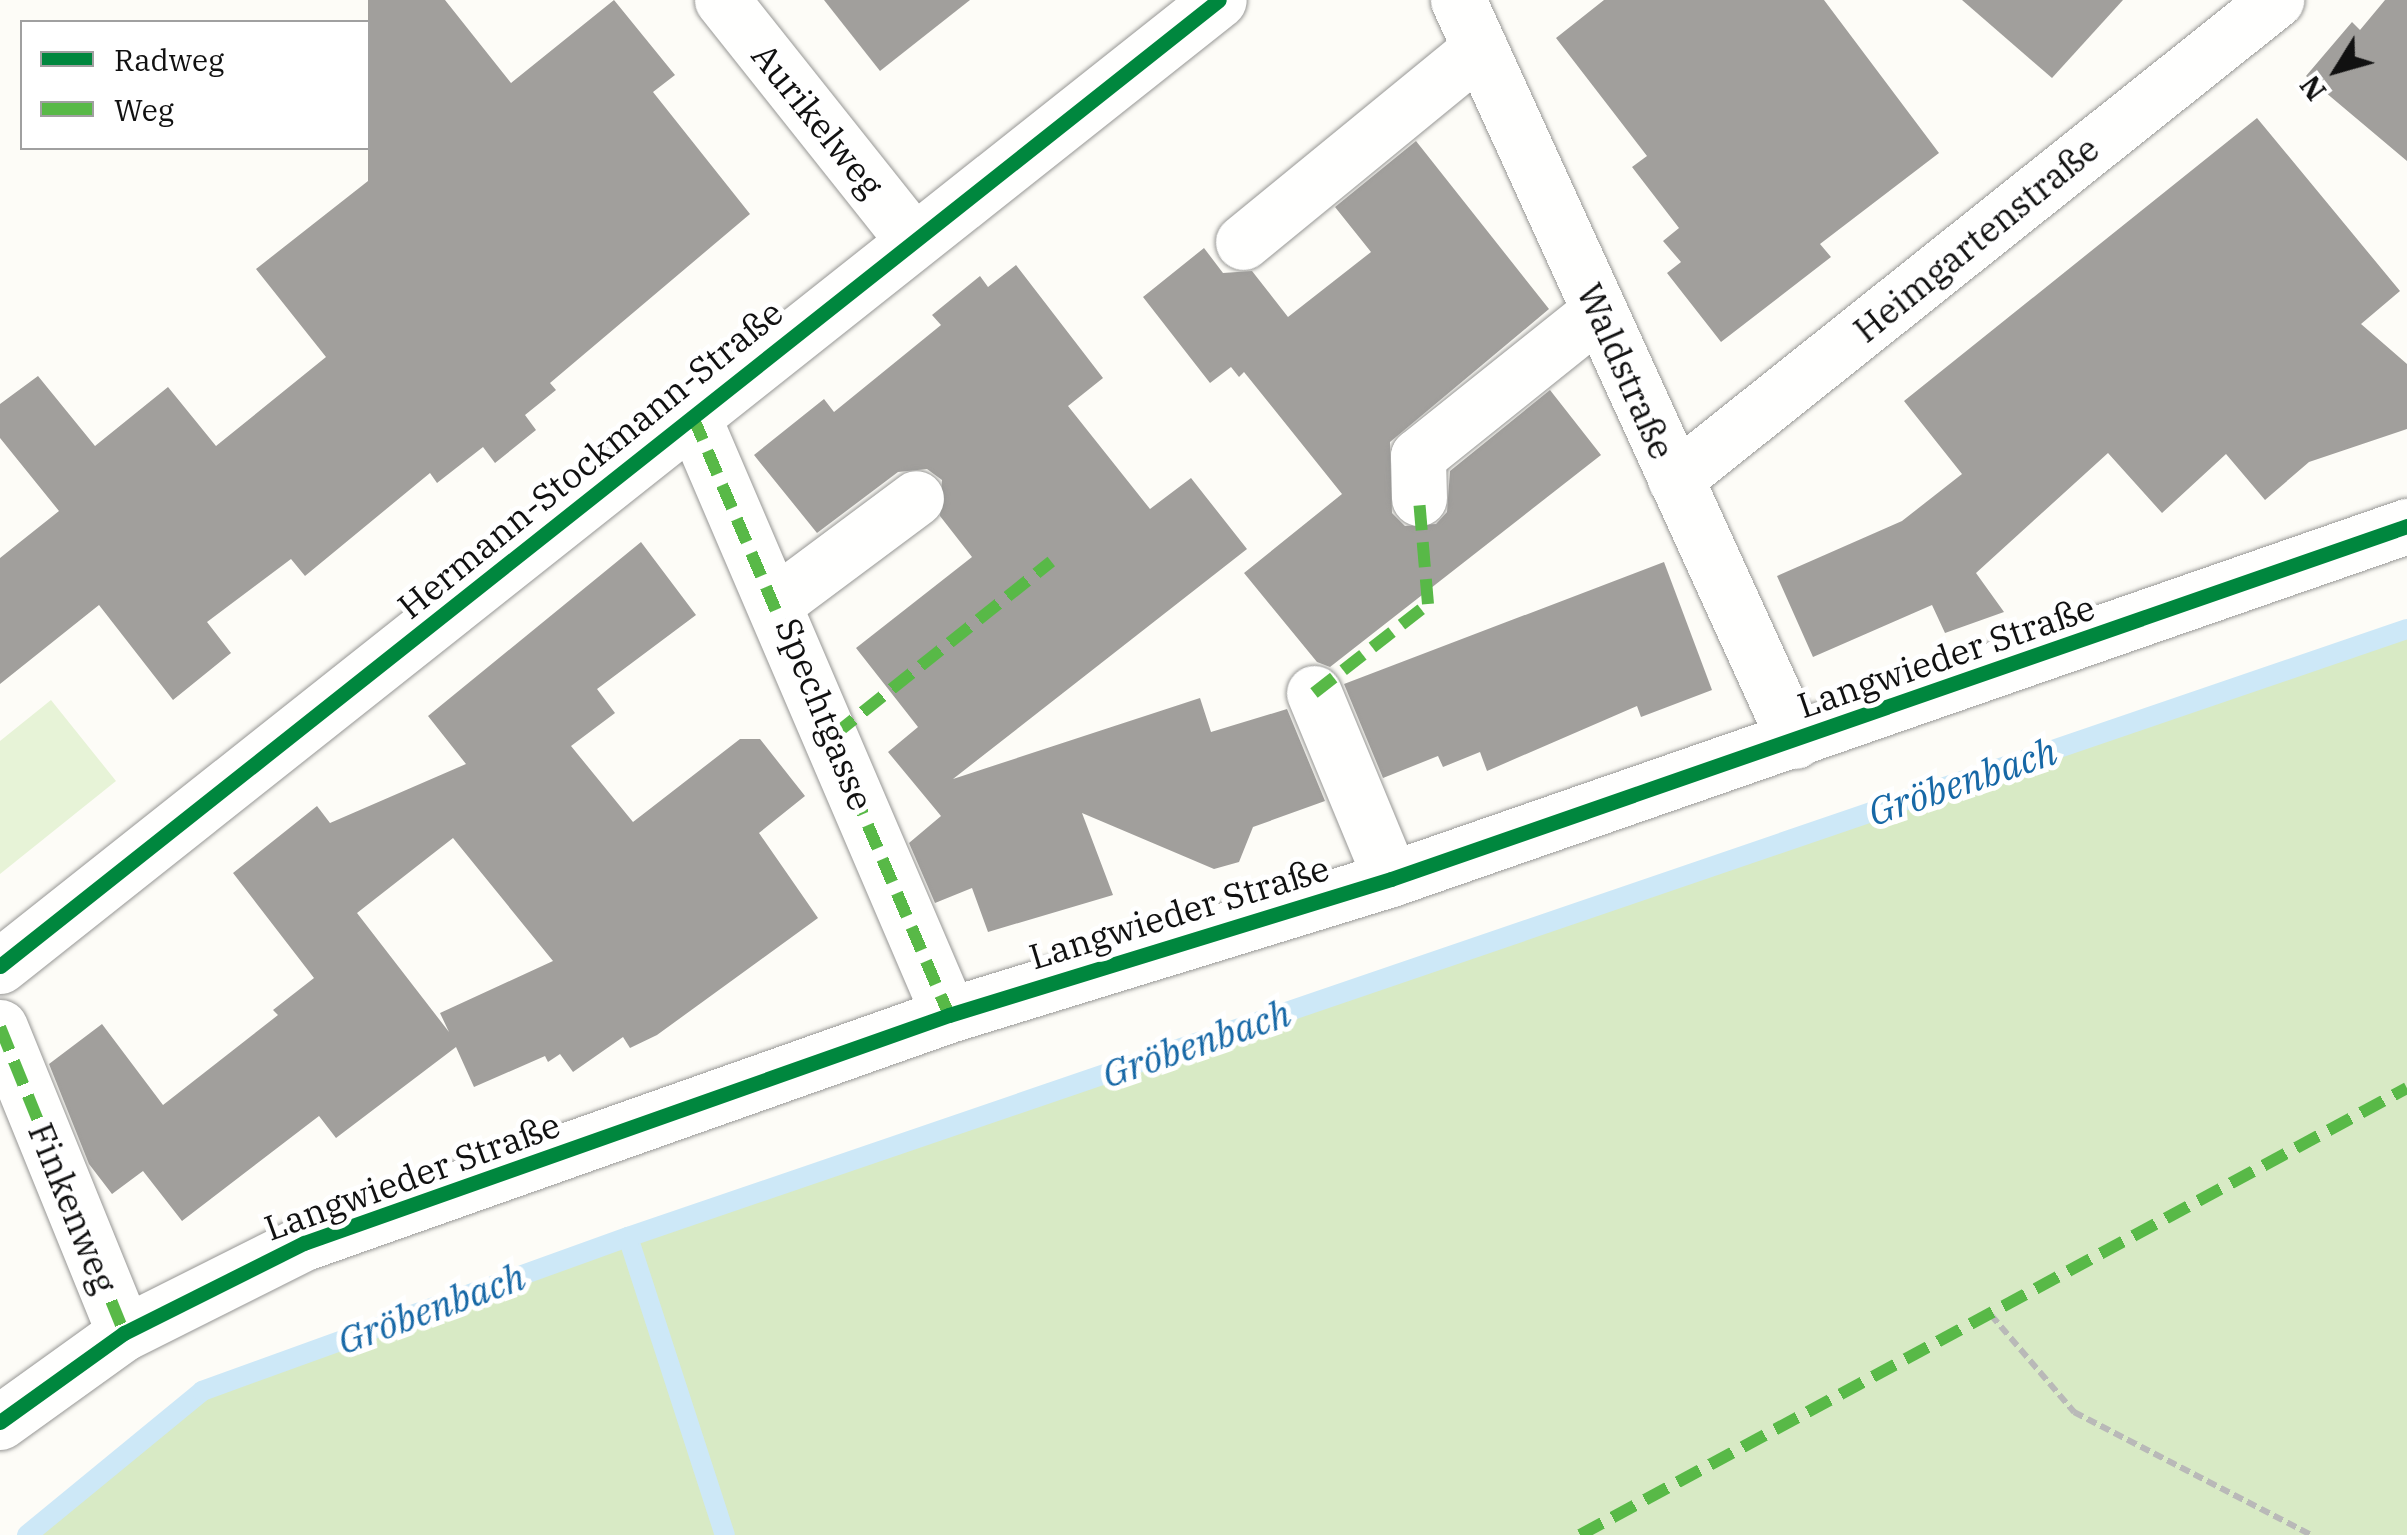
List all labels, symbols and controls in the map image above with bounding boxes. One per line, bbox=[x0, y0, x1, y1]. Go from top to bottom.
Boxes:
legend bbox=[20, 20, 370, 150]
north arrow bbox=[2287, 20, 2387, 120]
street label: Aurikelweg bbox=[743, 35, 893, 205]
text: Radweg bbox=[114, 40, 224, 79]
text: N bbox=[2291, 68, 2334, 108]
text: Weg bbox=[114, 90, 174, 129]
street label: Heimgartenstraße bbox=[1845, 127, 2107, 351]
street label: Waldstraße bbox=[1569, 277, 1683, 465]
street label: Hermann-Stockmann-Straße bbox=[389, 291, 791, 627]
street label: Langwieder Straße bbox=[1792, 585, 2100, 727]
street label: Spechtgasse bbox=[767, 612, 883, 816]
water label: Gröbenbach bbox=[1862, 727, 2062, 835]
street label: Langwieder Straße bbox=[1024, 846, 1334, 978]
water label: Gröbenbach bbox=[1096, 989, 1296, 1097]
street label: Langwieder Straße bbox=[259, 1103, 565, 1249]
street label: Finkenweg bbox=[20, 1117, 126, 1299]
water label: Gröbenbach bbox=[331, 1253, 531, 1363]

